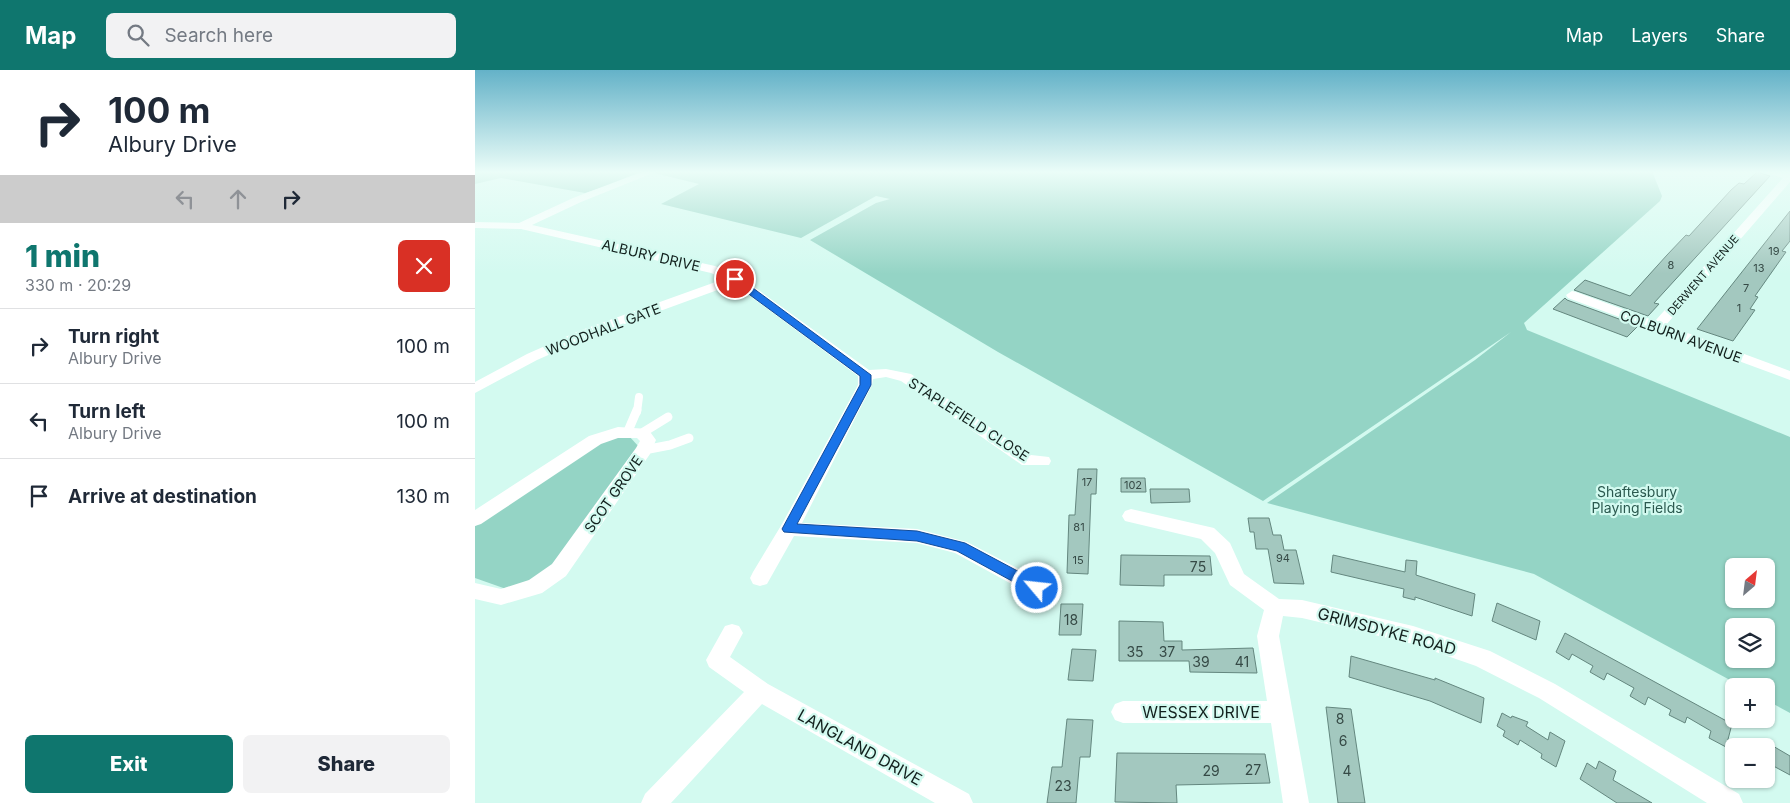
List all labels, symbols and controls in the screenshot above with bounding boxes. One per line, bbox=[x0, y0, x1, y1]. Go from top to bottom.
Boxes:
search box bbox=[106, 13, 456, 58]
text: Map bbox=[25, 21, 76, 50]
icon: search bbox=[124, 21, 152, 49]
text: Search here bbox=[164, 24, 273, 47]
text: Map bbox=[1566, 25, 1603, 46]
text: Layers bbox=[1631, 25, 1688, 46]
text: Share bbox=[1716, 25, 1765, 46]
text: 100 m bbox=[108, 89, 211, 131]
icon: right bbox=[25, 90, 90, 155]
text: Albury Drive bbox=[108, 131, 237, 157]
icon: left bbox=[171, 185, 199, 213]
icon: ahead bbox=[224, 185, 252, 213]
icon: right bbox=[277, 185, 305, 213]
street label: DERWENT AVENUE bbox=[1664, 232, 1742, 318]
street label: ALBURY DRIVE bbox=[600, 235, 702, 275]
text: 1 min bbox=[25, 238, 100, 274]
button: close bbox=[398, 240, 450, 292]
house number: 19 bbox=[1768, 244, 1780, 258]
pin bbox=[714, 258, 756, 300]
house number: 8 bbox=[1668, 258, 1675, 272]
house number: 13 bbox=[1753, 261, 1765, 275]
icon: arrive bbox=[721, 265, 749, 293]
text: 330 m · 20:29 bbox=[25, 275, 131, 295]
house number: 7 bbox=[1743, 281, 1749, 295]
street label: WOODHALL GATE bbox=[543, 299, 663, 359]
house number: 1 bbox=[1737, 301, 1741, 315]
street label: COLBURN AVENUE bbox=[1618, 306, 1744, 366]
text: Turn right bbox=[68, 325, 159, 348]
icon: right bbox=[25, 332, 53, 360]
text: 100 m bbox=[396, 335, 450, 358]
text: Albury Drive bbox=[68, 348, 162, 368]
street label: STAPLEFIELD CLOSE bbox=[906, 374, 1032, 464]
text: Turn left bbox=[68, 400, 146, 423]
icon: left bbox=[25, 407, 53, 435]
text: 100 m bbox=[396, 410, 450, 433]
text: Albury Drive bbox=[68, 423, 162, 443]
street label: SCOT GROVE bbox=[580, 452, 646, 536]
house number: 17 bbox=[1082, 475, 1092, 489]
house number: 102 bbox=[1124, 478, 1142, 492]
icon: arrive bbox=[25, 482, 53, 510]
park label: Shaftesbury Playing Fields bbox=[1591, 483, 1683, 516]
text: Arrive at destination bbox=[68, 485, 257, 508]
text: 130 m bbox=[397, 485, 450, 508]
house number: 81 bbox=[1073, 520, 1085, 534]
house number: 94 bbox=[1276, 551, 1290, 565]
house number: 15 bbox=[1072, 553, 1084, 567]
house number: 75 bbox=[1190, 558, 1206, 575]
north arrow bbox=[1725, 558, 1775, 608]
map controls bbox=[1725, 558, 1775, 788]
position arrow bbox=[1010, 561, 1062, 613]
street label: GRIMSDYKE ROAD bbox=[1316, 603, 1458, 659]
house number: 18 bbox=[1064, 611, 1078, 628]
button: layers bbox=[1725, 618, 1775, 668]
house number: 35 bbox=[1126, 643, 1144, 660]
house number: 37 bbox=[1159, 643, 1175, 660]
house number: 39 bbox=[1192, 653, 1210, 670]
house number: 41 bbox=[1235, 653, 1249, 670]
button: + bbox=[1725, 678, 1775, 728]
street label: WESSEX DRIVE bbox=[1142, 702, 1260, 722]
street label: LANGLAND DRIVE bbox=[794, 705, 926, 789]
house number: 8 bbox=[1336, 710, 1344, 727]
house number: 6 bbox=[1339, 732, 1347, 749]
button: Exit bbox=[25, 735, 233, 793]
button: Share bbox=[243, 735, 450, 793]
button: − bbox=[1725, 738, 1775, 788]
house number: 27 bbox=[1245, 761, 1261, 778]
house number: 29 bbox=[1202, 762, 1220, 779]
house number: 4 bbox=[1342, 762, 1352, 779]
house number: 23 bbox=[1054, 777, 1072, 794]

